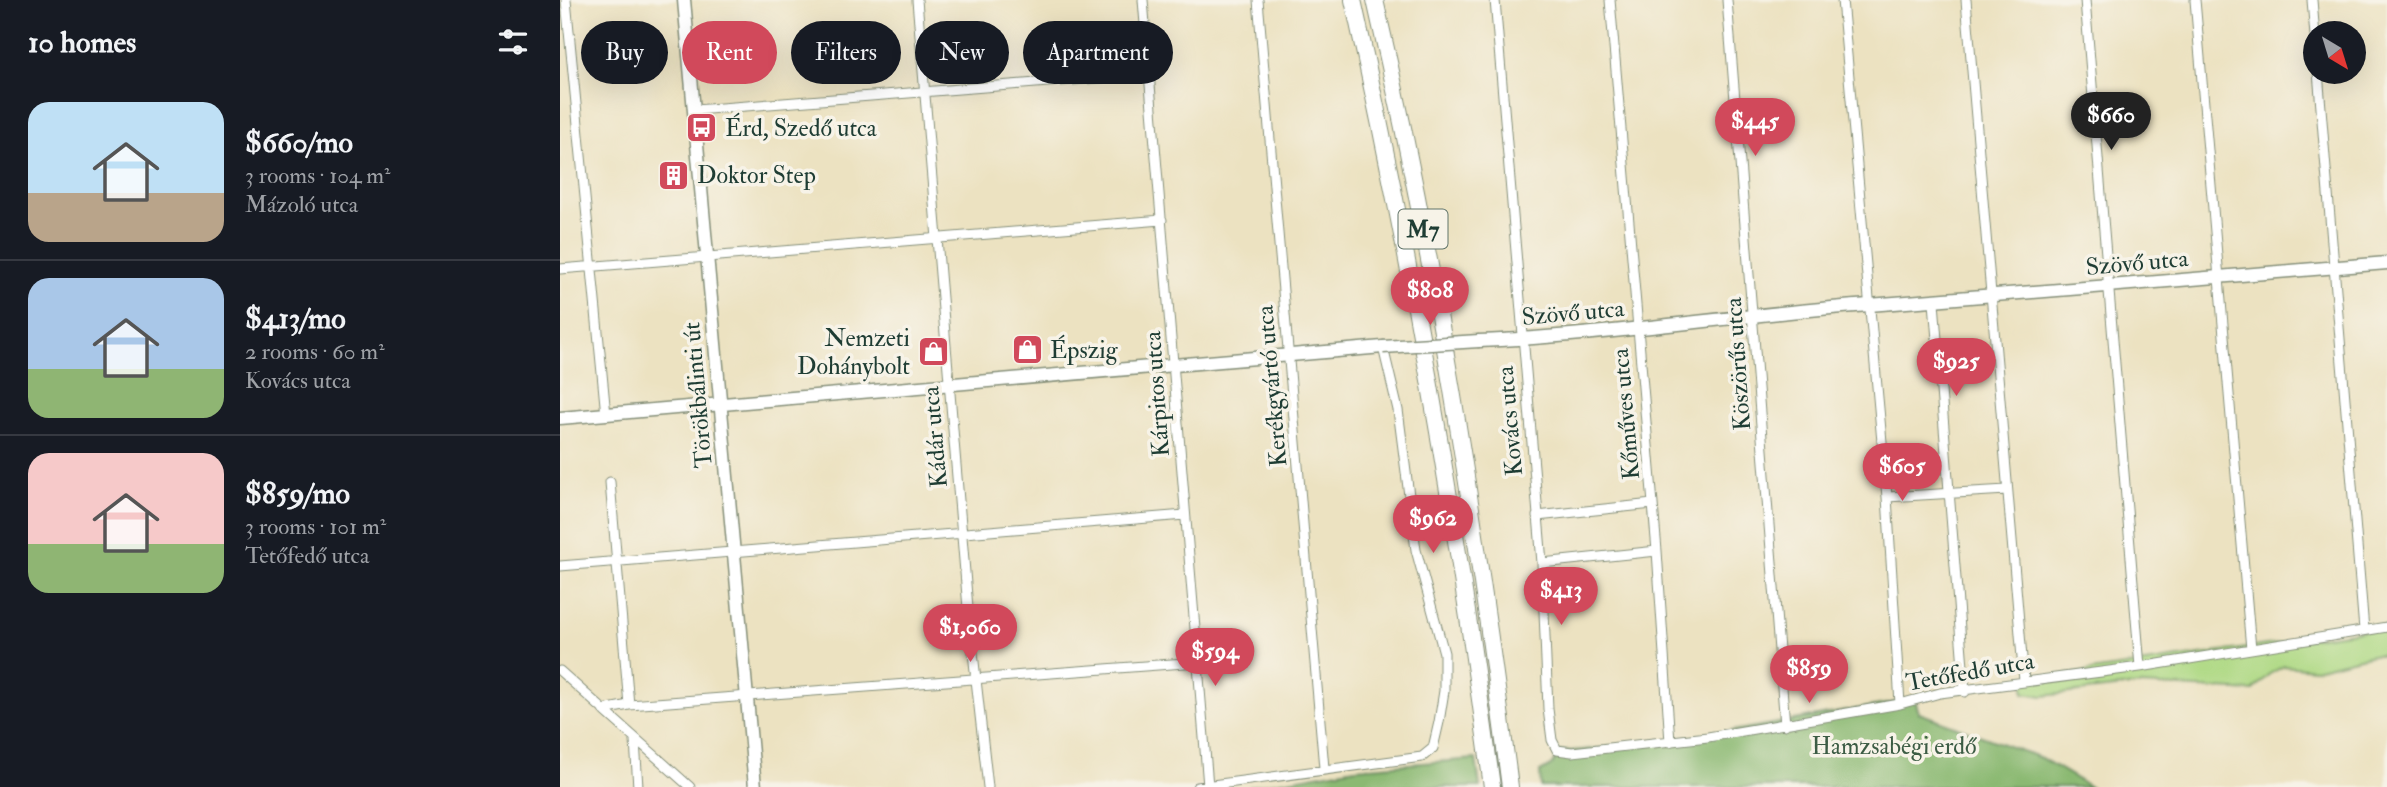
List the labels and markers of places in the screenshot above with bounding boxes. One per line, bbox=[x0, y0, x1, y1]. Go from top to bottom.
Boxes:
pin: $660 bbox=[2070, 92, 2152, 152]
pin: $445 bbox=[1714, 99, 1796, 158]
bus stop icon: Érd, Szedő utca bbox=[685, 111, 719, 145]
place label: Érd, Szedő utca bbox=[725, 112, 878, 144]
building icon: Doktor Step bbox=[657, 158, 691, 192]
place label: Doktor Step bbox=[697, 160, 816, 191]
pin: $808 bbox=[1389, 268, 1471, 327]
place label: Nemzeti Dohánybolt bbox=[797, 323, 910, 382]
shop icon: Épszig bbox=[1010, 333, 1044, 367]
place label: Épszig bbox=[1050, 334, 1119, 366]
shop icon: Nemzeti Dohánybolt bbox=[916, 335, 950, 369]
pin: $925 bbox=[1915, 338, 1997, 398]
pin: $605 bbox=[1861, 444, 1943, 503]
pin: $962 bbox=[1392, 496, 1474, 555]
pin: $413 bbox=[1520, 568, 1602, 627]
pin: $1,060 bbox=[913, 604, 1027, 664]
pin: $594 bbox=[1174, 628, 1256, 688]
pin: $859 bbox=[1768, 646, 1850, 705]

